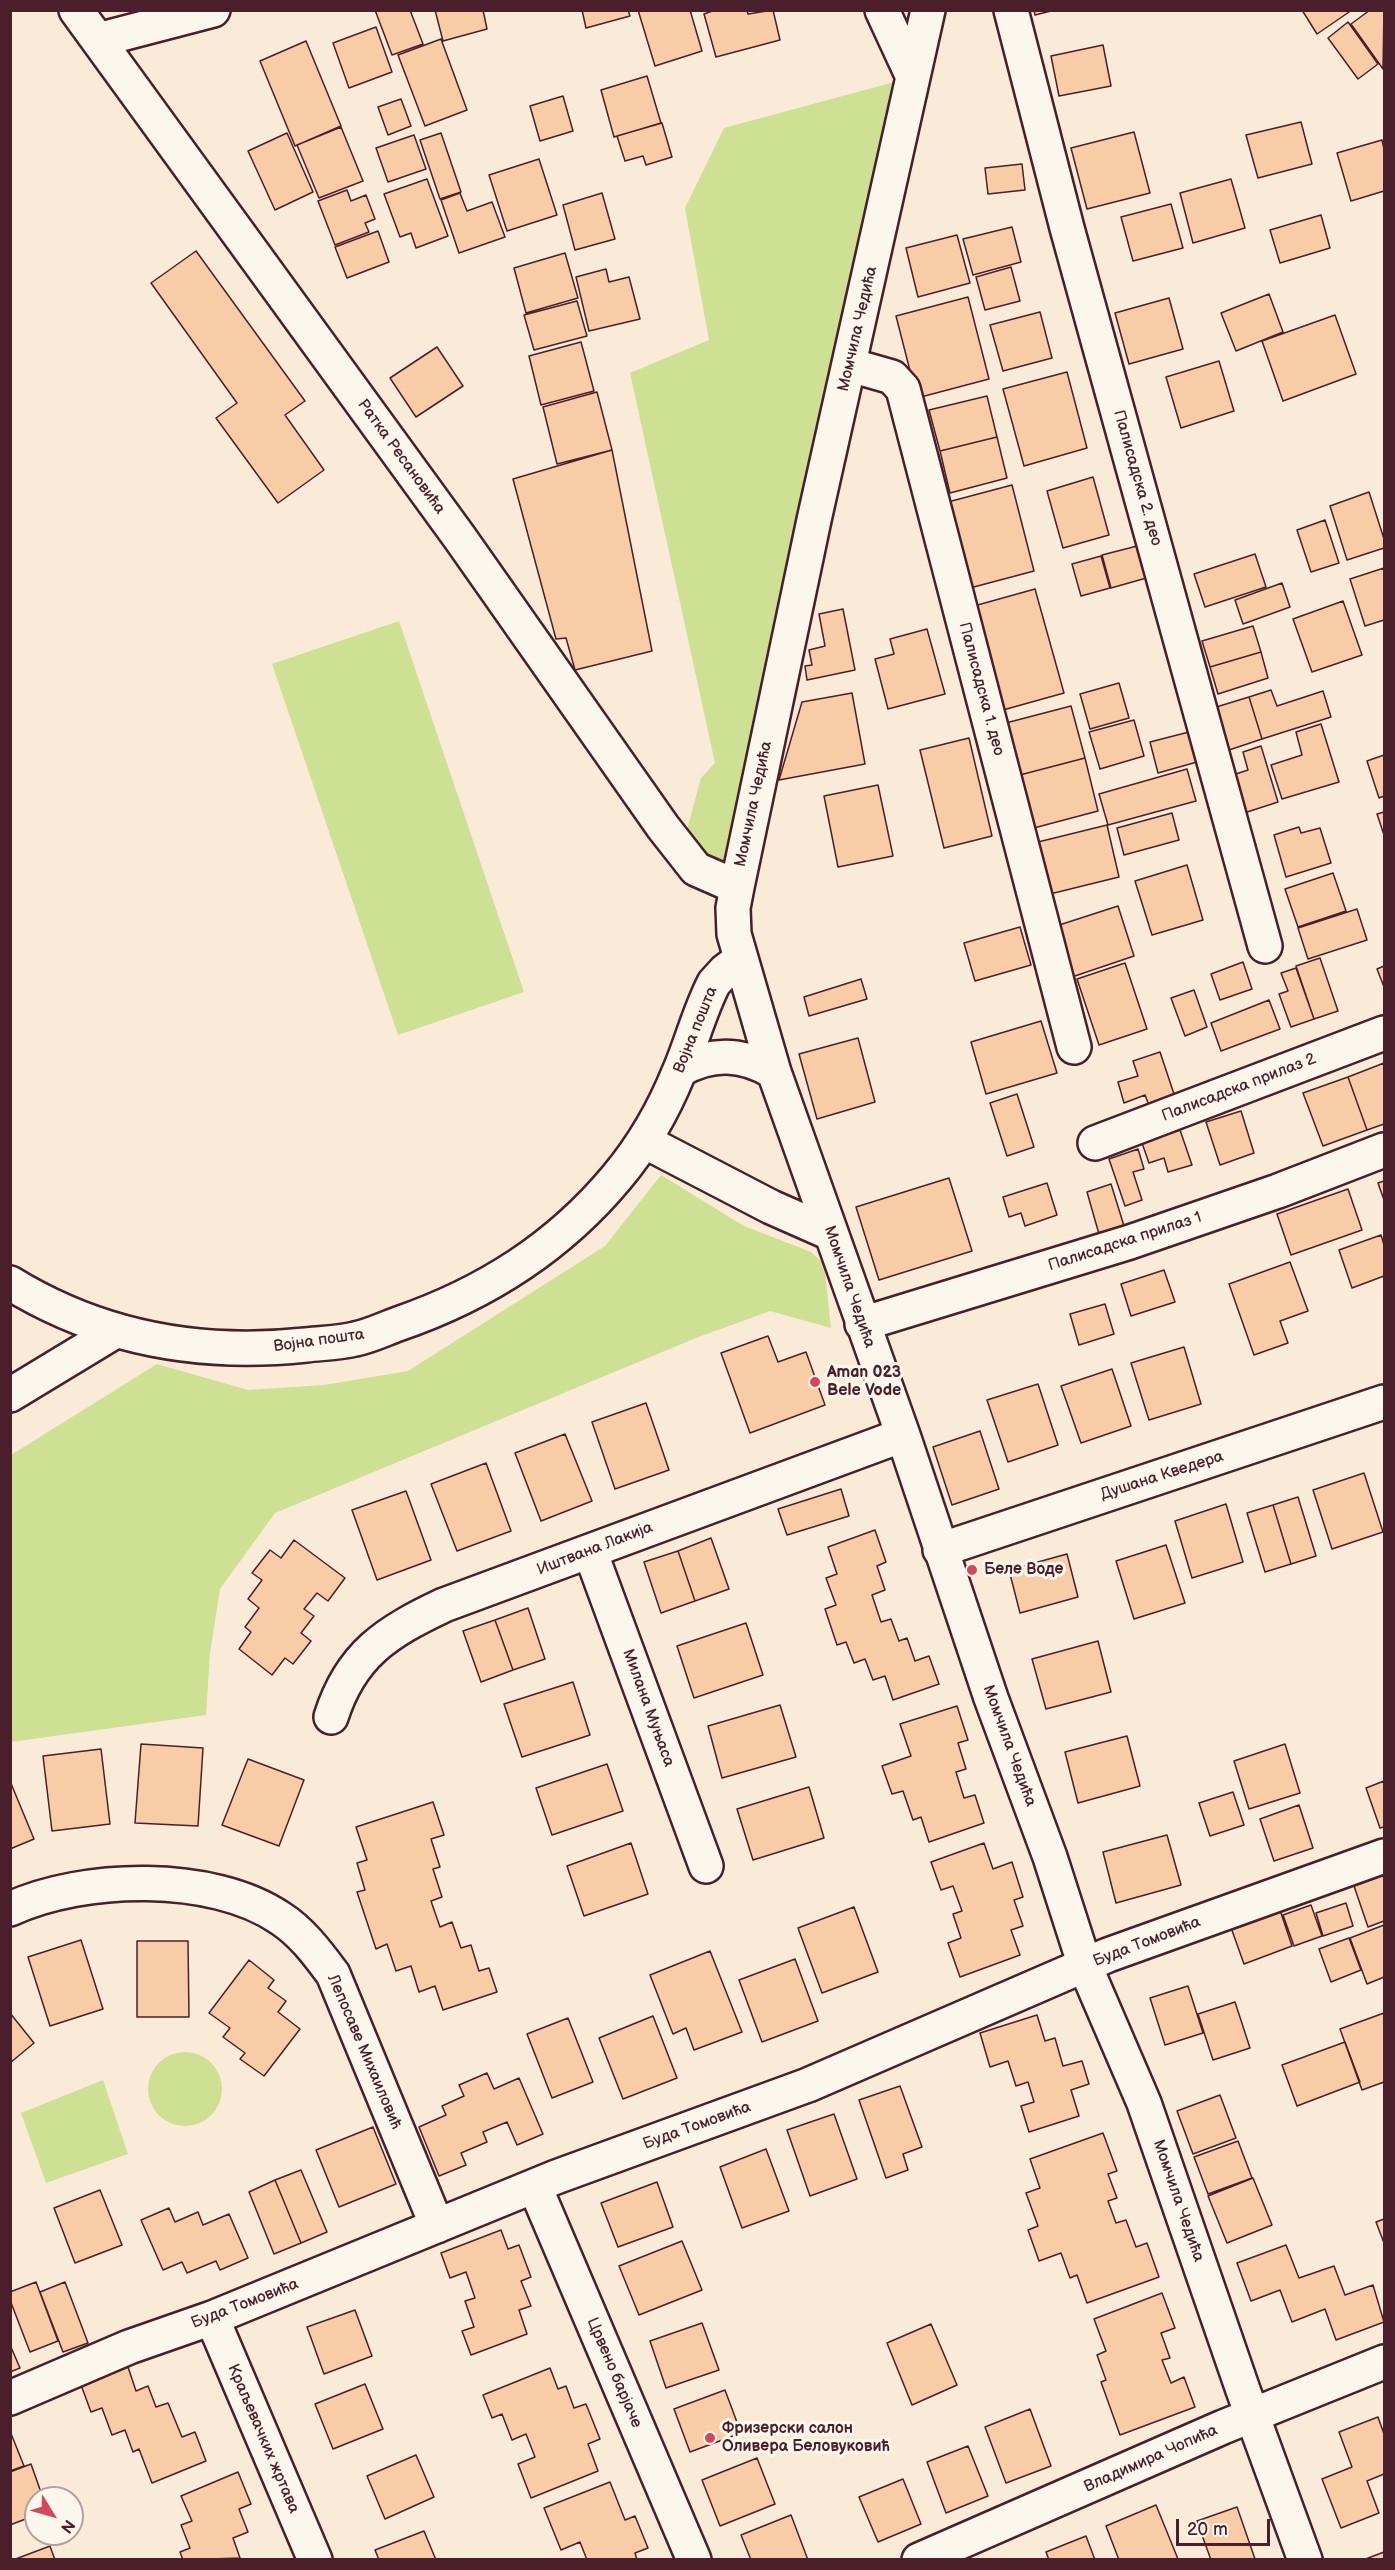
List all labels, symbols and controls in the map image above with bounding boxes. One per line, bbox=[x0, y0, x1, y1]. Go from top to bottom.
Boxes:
street label: Момчила Чедића bbox=[834, 264, 882, 394]
street label: Ратка Ресановића bbox=[353, 396, 449, 518]
street label: Палисадска 2. део bbox=[1108, 408, 1166, 548]
street label: Палисадска 1. део bbox=[954, 620, 1008, 758]
street label: Момчила Чедића bbox=[731, 739, 777, 869]
street label: Војна пошта bbox=[670, 984, 722, 1076]
street label: Палисадска прилаз 2 bbox=[1159, 1050, 1319, 1126]
street label: Палисадска прилаз 1 bbox=[1046, 1208, 1204, 1276]
street label: Момчила Чедића bbox=[819, 1223, 879, 1351]
street label: Војна пошта bbox=[272, 1325, 366, 1357]
place label: Aman 023 Bele Vode bbox=[827, 1363, 901, 1401]
marker: Aman 023 Bele Vode bbox=[808, 1375, 822, 1389]
street label: Душана Кведера bbox=[1098, 1447, 1226, 1505]
street label: Иштвана Лакија bbox=[534, 1518, 656, 1580]
place label: Беле Воде bbox=[984, 1560, 1063, 1580]
marker: Беле Воде bbox=[965, 1563, 979, 1577]
street label: Милана Муњаса bbox=[618, 1647, 678, 1769]
street label: Момчила Чедића bbox=[978, 1683, 1040, 1809]
street label: Буда Томовића bbox=[1091, 1913, 1203, 1971]
street label: Лепосаве Михаиловић bbox=[323, 1972, 405, 2132]
street label: Буда Томовића bbox=[641, 2098, 753, 2154]
street label: Момчила Чедића bbox=[1148, 2137, 1208, 2265]
street label: Буда Томовића bbox=[189, 2275, 301, 2333]
street label: Црвено барјаче bbox=[582, 2315, 646, 2431]
street label: Краљевачких жртава bbox=[223, 2362, 303, 2516]
place label: Фризерски салон Оливера Беловуковић bbox=[722, 2419, 890, 2457]
street label: Владимира Чопића bbox=[1081, 2421, 1221, 2497]
marker: Фризерски салон Оливера Беловуковић bbox=[703, 2431, 717, 2445]
north arrow bbox=[24, 2486, 84, 2546]
scale bar bbox=[1179, 2507, 1274, 2545]
text: N bbox=[56, 2515, 78, 2536]
text: 20 m bbox=[1187, 2519, 1228, 2540]

